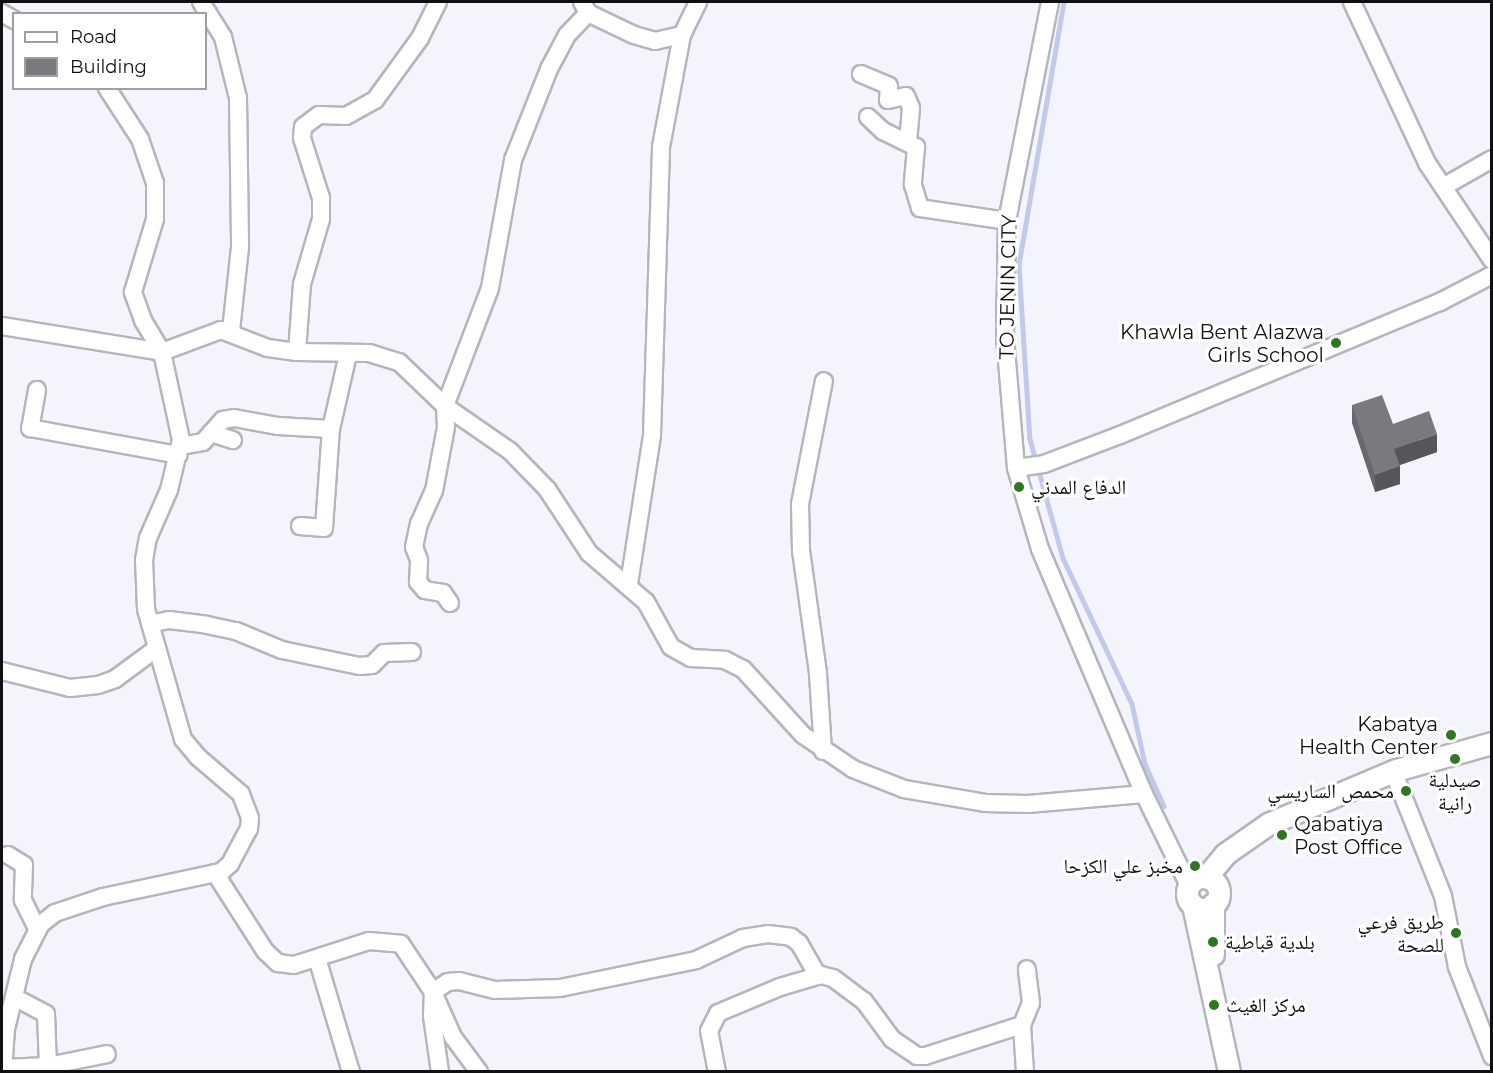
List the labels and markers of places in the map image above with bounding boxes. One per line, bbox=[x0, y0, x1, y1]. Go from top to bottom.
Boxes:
place label: Khawla Bent Alazwa Girls School bbox=[1120, 320, 1324, 367]
marker: Khawla Bent Alazwa Girls School bbox=[1329, 336, 1343, 350]
place label: الدفاع المدني bbox=[1031, 475, 1126, 499]
marker: الدفاع المدني bbox=[1012, 480, 1026, 494]
place label: Kabatya Health Center bbox=[1299, 712, 1438, 759]
marker: Kabatya Health Center bbox=[1442, 726, 1460, 744]
marker: صيدلية رانية bbox=[1448, 752, 1462, 766]
place label: صيدلية رانية bbox=[1429, 768, 1481, 815]
place label: محمص الساريسي bbox=[1267, 779, 1394, 803]
marker: محمص الساريسي bbox=[1399, 784, 1413, 798]
place label: Qabatiya Post Office bbox=[1294, 812, 1403, 859]
marker: Qabatiya Post Office bbox=[1275, 828, 1289, 842]
place label: مخبز علي الكزحا bbox=[1063, 854, 1183, 878]
marker: مخبز علي الكزحا bbox=[1188, 859, 1202, 873]
place label: طريق فرعي للصحة bbox=[1357, 910, 1444, 957]
marker: طريق فرعي للصحة bbox=[1449, 926, 1463, 940]
place label: بلدية قباطية bbox=[1225, 930, 1315, 954]
marker: بلدية قباطية bbox=[1206, 935, 1220, 949]
place label: مركز الغيث bbox=[1226, 993, 1306, 1017]
marker: مركز الغيث bbox=[1207, 998, 1221, 1012]

